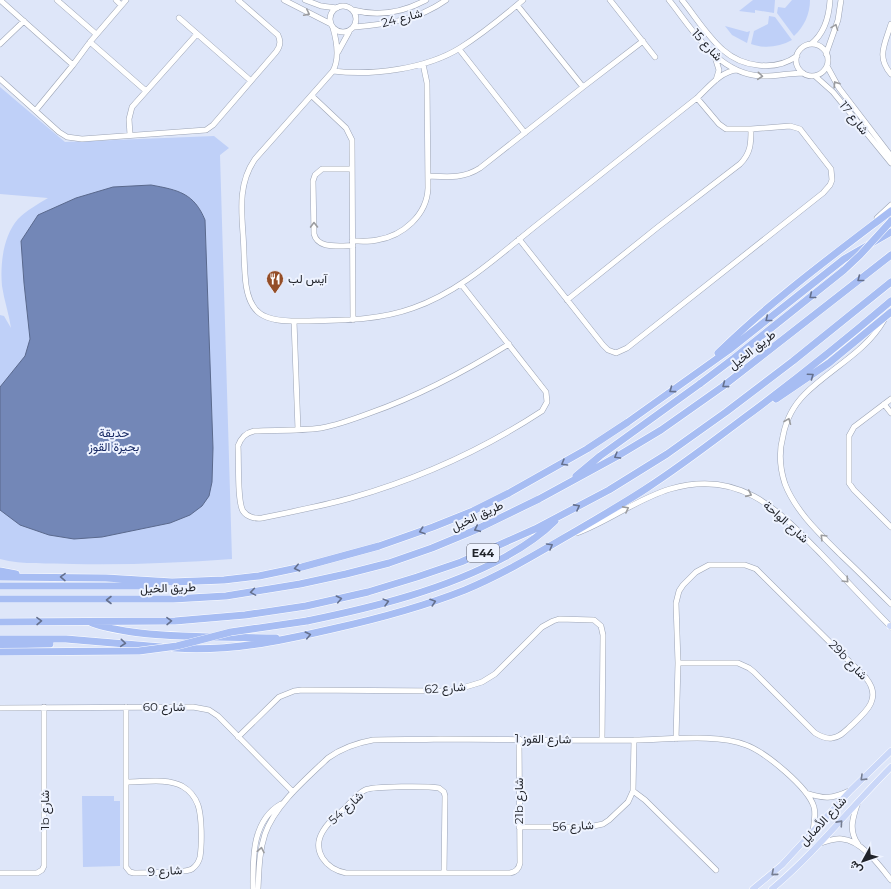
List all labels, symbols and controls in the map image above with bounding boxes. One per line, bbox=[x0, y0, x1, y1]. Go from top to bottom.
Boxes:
street label: شارع 24 bbox=[380, 5, 425, 32]
one-way arrow bbox=[303, 8, 310, 16]
one-way arrow bbox=[831, 24, 839, 31]
street label: شارع 15 bbox=[687, 25, 726, 65]
one-way arrow bbox=[757, 71, 763, 80]
one-way arrow bbox=[833, 81, 841, 88]
street label: 17 شارع bbox=[835, 98, 872, 139]
one-way arrow bbox=[310, 222, 318, 228]
restaurant icon: آيس لب bbox=[265, 269, 285, 294]
place label: آيس لب bbox=[288, 271, 328, 287]
one-way arrow bbox=[858, 274, 865, 281]
one-way arrow bbox=[809, 291, 816, 298]
one-way arrow bbox=[766, 314, 773, 321]
street label: طريق الخيل bbox=[725, 326, 779, 373]
one-way arrow bbox=[807, 374, 814, 381]
one-way arrow bbox=[722, 380, 729, 388]
one-way arrow bbox=[669, 385, 676, 392]
one-way arrow bbox=[783, 418, 791, 425]
park label: حديقة بحيرة القوز bbox=[88, 425, 139, 455]
one-way arrow bbox=[613, 452, 621, 459]
one-way arrow bbox=[561, 458, 568, 465]
one-way arrow bbox=[745, 489, 753, 497]
street label: طريق الخيل bbox=[448, 497, 506, 535]
street label: شارع الواحة bbox=[759, 497, 812, 547]
one-way arrow bbox=[573, 504, 580, 511]
one-way arrow bbox=[622, 506, 629, 514]
one-way arrow bbox=[473, 525, 480, 533]
one-way arrow bbox=[419, 526, 426, 535]
one-way arrow bbox=[820, 534, 828, 542]
road number: E44 bbox=[467, 544, 499, 562]
one-way arrow bbox=[546, 544, 553, 551]
one-way arrow bbox=[294, 563, 301, 571]
one-way arrow bbox=[60, 573, 66, 581]
one-way arrow bbox=[841, 575, 848, 583]
street label: طريق الخيل bbox=[140, 579, 196, 597]
one-way arrow bbox=[250, 587, 256, 596]
one-way arrow bbox=[336, 595, 342, 603]
one-way arrow bbox=[106, 596, 112, 604]
one-way arrow bbox=[429, 598, 436, 606]
one-way arrow bbox=[383, 599, 390, 607]
one-way arrow bbox=[36, 617, 42, 626]
one-way arrow bbox=[166, 617, 172, 625]
one-way arrow bbox=[304, 631, 311, 640]
street label: 29b شارع bbox=[824, 637, 871, 684]
one-way arrow bbox=[120, 639, 126, 648]
street label: شارع 62 bbox=[424, 679, 466, 698]
street label: شارع 60 bbox=[143, 699, 185, 716]
street label: شارع القوز 1 bbox=[515, 731, 571, 748]
one-way arrow bbox=[860, 774, 868, 781]
street label: 21b شارع bbox=[511, 778, 528, 824]
street label: شارع 54 bbox=[325, 788, 368, 829]
street label: 1b شارع bbox=[37, 790, 54, 830]
street label: شارع الأصايل bbox=[796, 793, 851, 850]
street label: شارع 56 bbox=[552, 817, 594, 836]
one-way arrow bbox=[835, 820, 842, 827]
north arrow bbox=[843, 841, 883, 881]
one-way arrow bbox=[256, 847, 265, 853]
text: ش bbox=[846, 858, 865, 877]
street label: شارع 9 bbox=[147, 862, 183, 881]
one-way arrow bbox=[771, 868, 778, 875]

